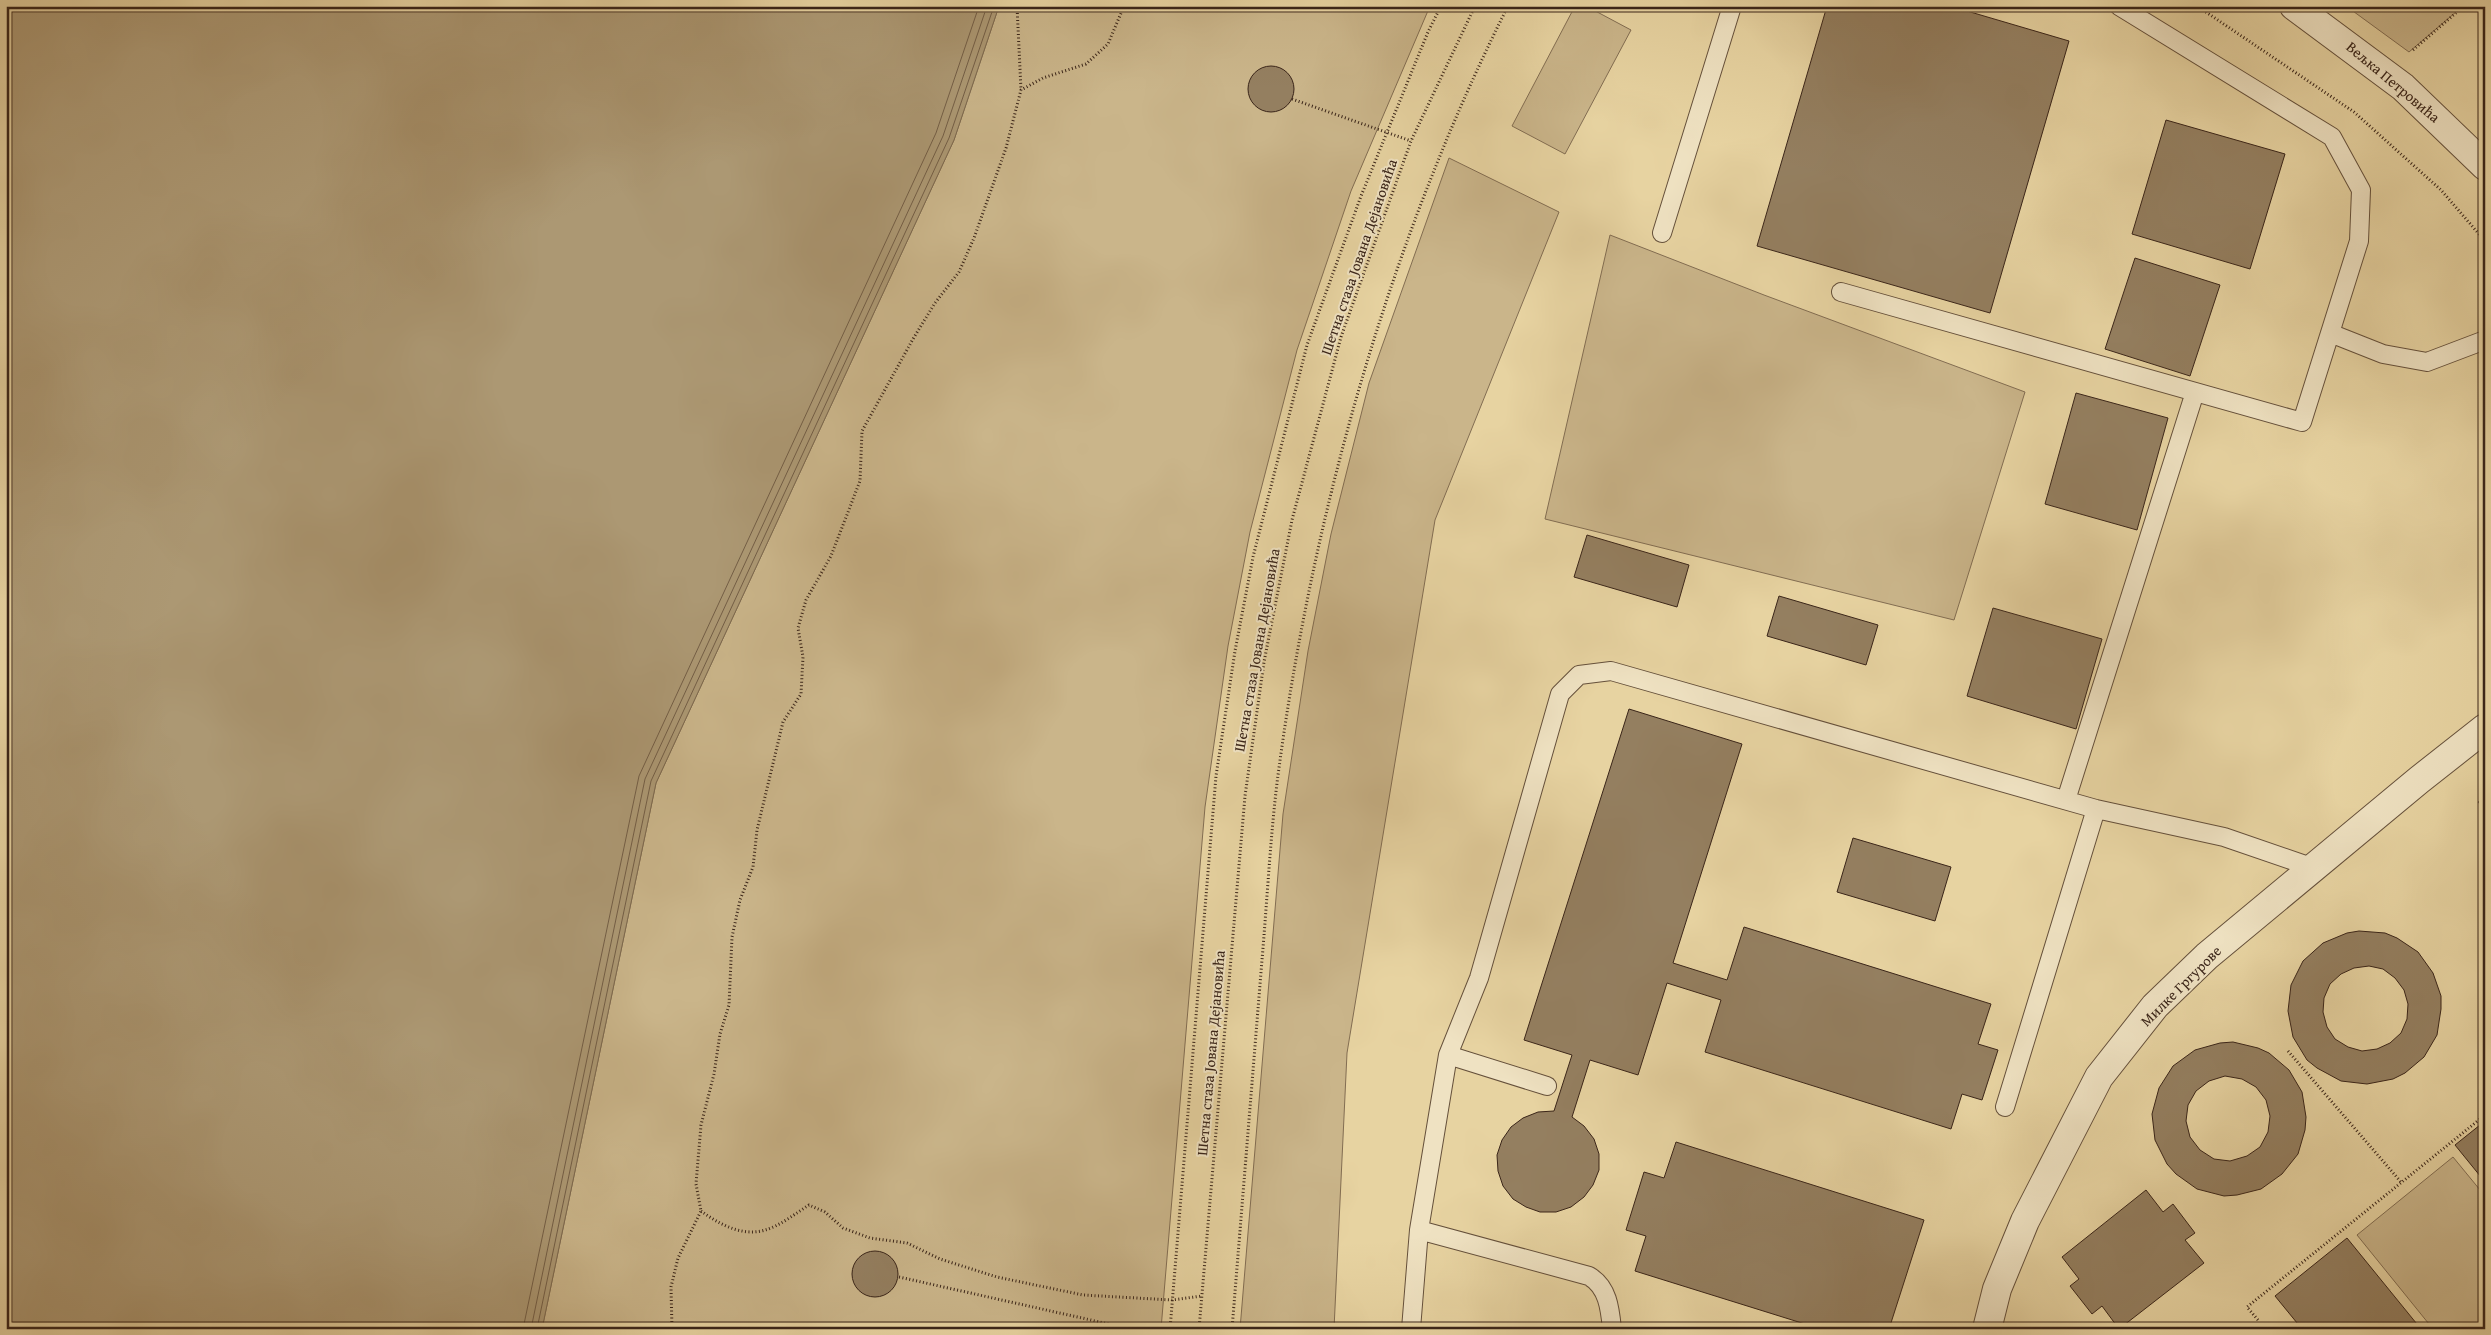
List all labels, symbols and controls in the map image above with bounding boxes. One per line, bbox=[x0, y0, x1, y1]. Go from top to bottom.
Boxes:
street label: Вељка Петровића bbox=[2342, 36, 2445, 128]
street label: Шетна стаза Јована Дејановића bbox=[1315, 155, 1402, 358]
street label: Шетна стаза Јована Дејановића bbox=[1228, 546, 1285, 753]
street label: Милке Гргурове bbox=[2136, 941, 2226, 1031]
street label: Шетна стаза Јована Дејановића bbox=[1191, 949, 1230, 1156]

